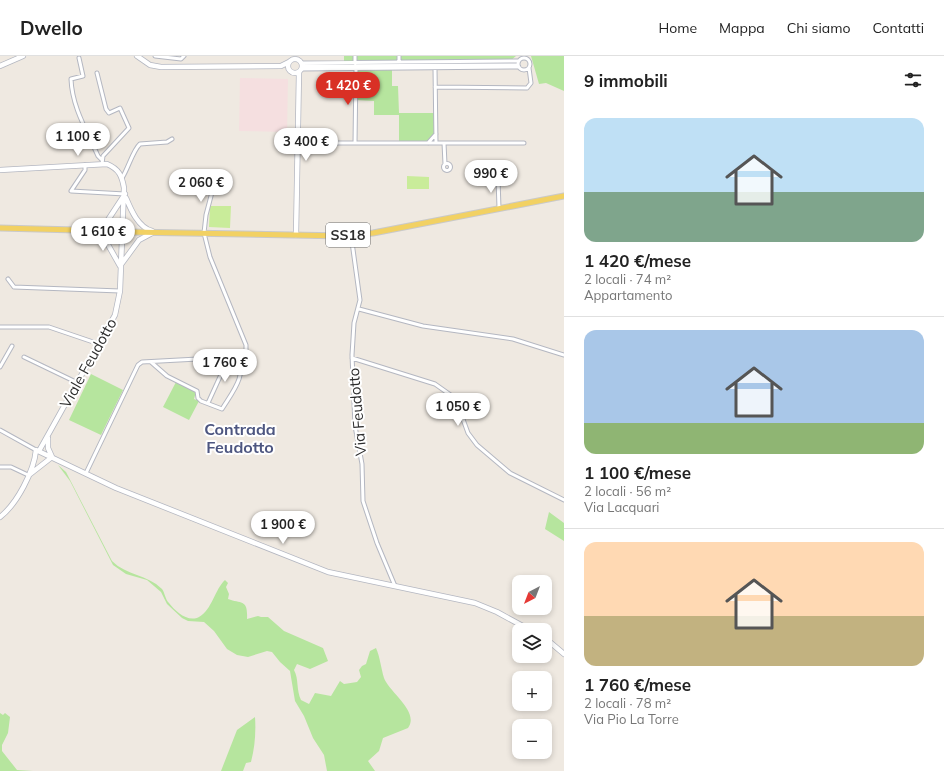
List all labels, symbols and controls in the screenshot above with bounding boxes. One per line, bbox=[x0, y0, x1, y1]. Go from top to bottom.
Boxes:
text: Dwello bbox=[20, 16, 83, 40]
text: Home bbox=[658, 19, 697, 37]
text: Mappa bbox=[719, 19, 765, 37]
text: Chi siamo bbox=[787, 19, 850, 37]
text: Contatti bbox=[872, 19, 924, 37]
icon: filters bbox=[902, 69, 924, 91]
text: 9 immobili bbox=[584, 70, 668, 91]
pin: 1 420 € bbox=[311, 72, 385, 106]
text: 1 420 € bbox=[325, 77, 371, 93]
pin: 1 100 € bbox=[41, 123, 115, 157]
text: 1 100 € bbox=[55, 128, 101, 144]
pin: 3 400 € bbox=[269, 128, 343, 162]
text: 3 400 € bbox=[283, 133, 329, 149]
icon: home bbox=[718, 144, 790, 216]
pin: 990 € bbox=[463, 160, 519, 194]
text: 990 € bbox=[474, 165, 508, 181]
pin: 2 060 € bbox=[164, 169, 238, 203]
text: 2 060 € bbox=[178, 174, 224, 190]
pin: 1 610 € bbox=[66, 218, 140, 252]
text: 1 610 € bbox=[80, 223, 126, 239]
road number: SS18 bbox=[326, 223, 370, 247]
text: 1 420 €/mese bbox=[584, 250, 691, 271]
text: 2 locali · 74 m² bbox=[584, 271, 671, 287]
text: Appartamento bbox=[584, 287, 672, 303]
street label: Viale Feudotto bbox=[55, 315, 121, 411]
pin: 1 760 € bbox=[188, 349, 262, 383]
text: 1 760 € bbox=[202, 354, 248, 370]
icon: home bbox=[718, 356, 790, 428]
street label: Via Feudotto bbox=[344, 367, 370, 457]
pin: 1 050 € bbox=[421, 393, 495, 427]
text: 1 050 € bbox=[435, 398, 481, 414]
district label: Contrada Feudotto bbox=[204, 419, 276, 457]
text: 1 100 €/mese bbox=[584, 462, 691, 483]
text: 2 locali · 56 m² bbox=[584, 483, 671, 499]
text: Via Lacquari bbox=[584, 499, 659, 515]
pin: 1 900 € bbox=[246, 511, 320, 545]
text: 1 900 € bbox=[260, 516, 306, 532]
icon: home bbox=[718, 568, 790, 640]
north arrow bbox=[512, 575, 552, 615]
map controls bbox=[512, 575, 552, 759]
button: layers bbox=[512, 623, 552, 663]
button: + bbox=[512, 671, 552, 711]
text: 1 760 €/mese bbox=[584, 674, 691, 695]
text: 2 locali · 78 m² bbox=[584, 695, 671, 711]
text: Via Pio La Torre bbox=[584, 711, 679, 727]
button: − bbox=[512, 719, 552, 759]

